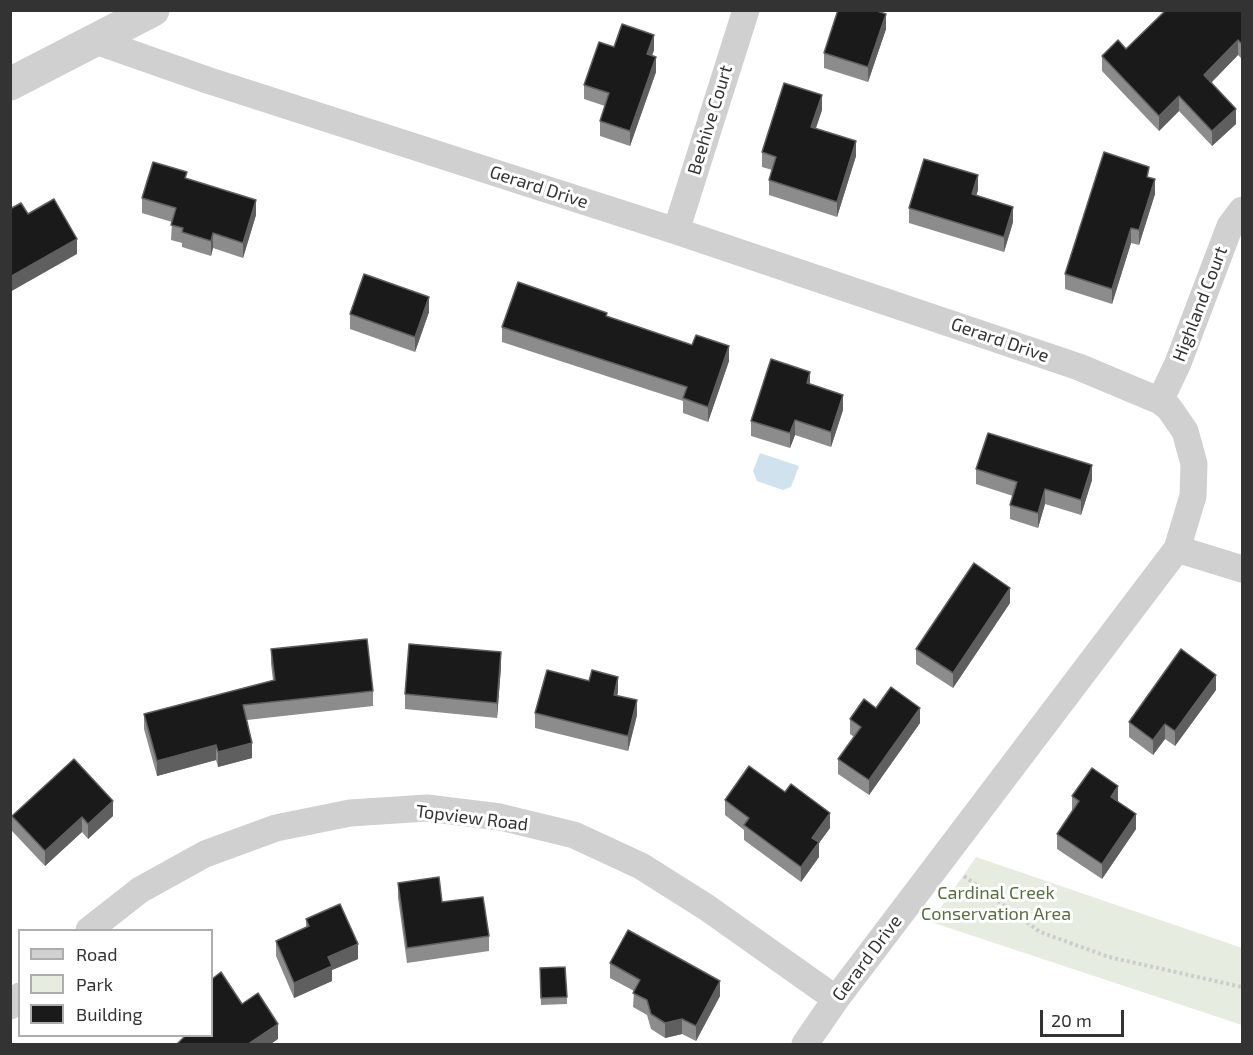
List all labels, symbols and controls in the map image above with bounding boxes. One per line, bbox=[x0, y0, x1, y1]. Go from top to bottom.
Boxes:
street label: Beehive Court bbox=[683, 63, 737, 177]
street label: Gerard Drive bbox=[487, 161, 591, 213]
street label: Highland Court bbox=[1168, 243, 1232, 365]
street label: Gerard Drive bbox=[948, 313, 1052, 367]
street label: Topview Road bbox=[415, 800, 529, 836]
park label: Cardinal Creek Conservation Area bbox=[921, 882, 1071, 924]
street label: Gerard Drive bbox=[828, 911, 906, 1005]
legend bbox=[18, 929, 213, 1037]
text: Road bbox=[76, 943, 117, 965]
text: Park bbox=[76, 973, 113, 995]
scale bar bbox=[1043, 998, 1127, 1036]
text: Building bbox=[76, 1003, 143, 1025]
text: 20 m bbox=[1051, 1009, 1092, 1031]

